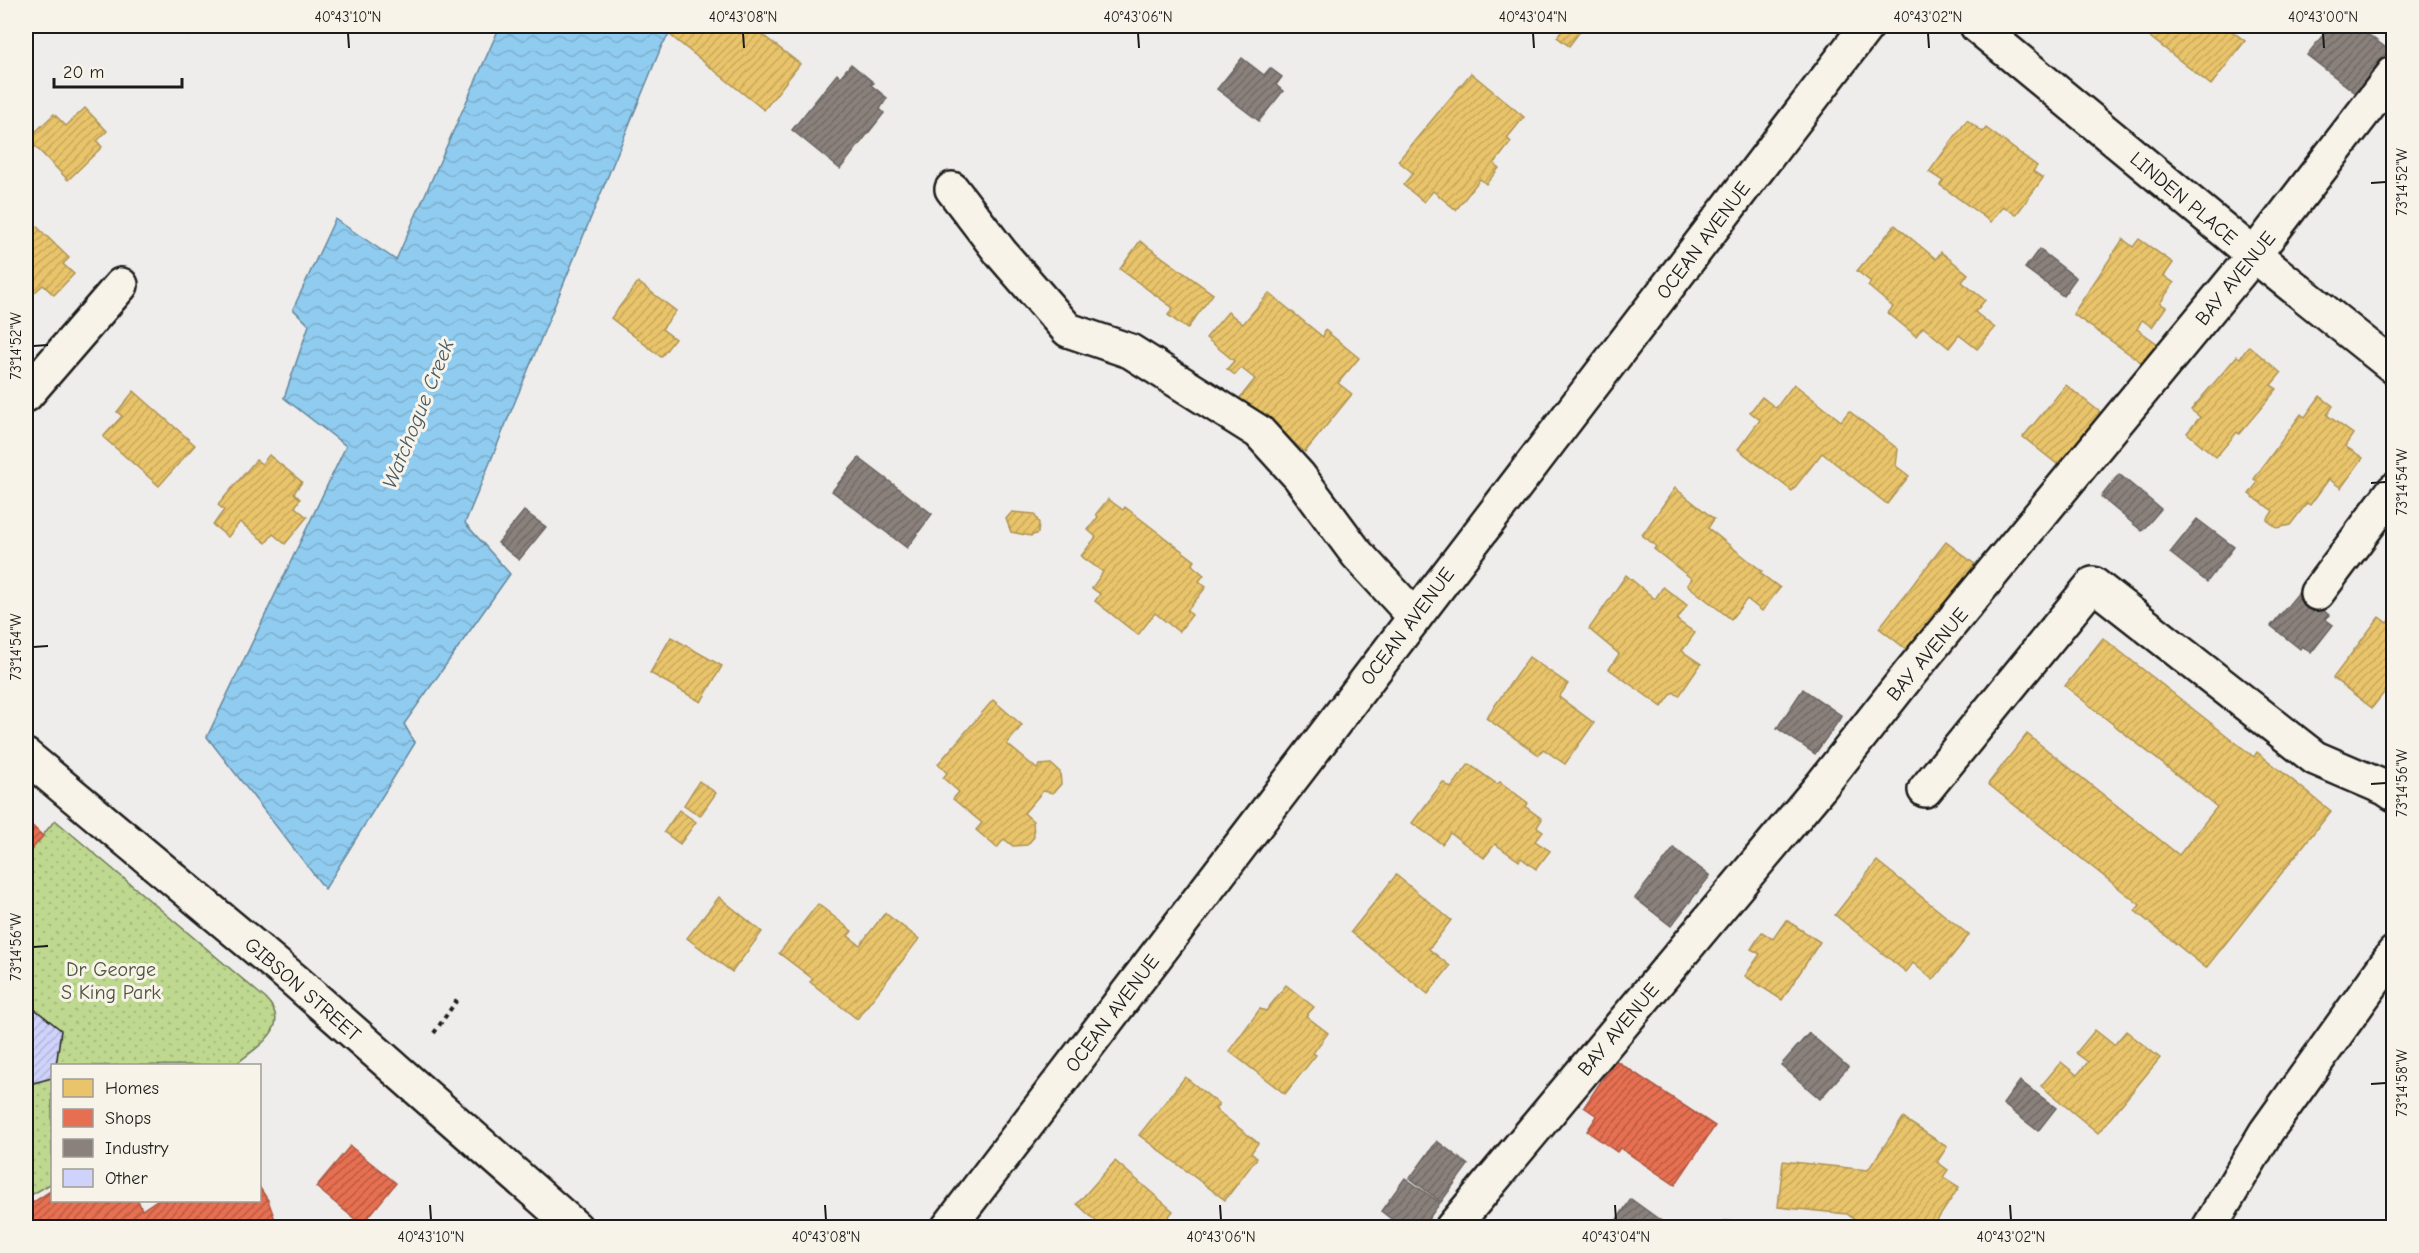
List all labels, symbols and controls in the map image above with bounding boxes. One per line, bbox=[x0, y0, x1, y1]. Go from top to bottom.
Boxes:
text: 40°43'10"N bbox=[315, 8, 381, 26]
text: 40°43'08"N bbox=[709, 8, 777, 26]
text: 40°43'06"N bbox=[1103, 8, 1173, 26]
text: 40°43'04"N bbox=[1499, 8, 1567, 26]
text: 40°43'02"N bbox=[1894, 8, 1962, 26]
text: 40°43'00"N bbox=[2288, 8, 2358, 26]
scale bar bbox=[54, 51, 182, 89]
text: 20 m bbox=[63, 62, 104, 83]
street label: LINDEN PLACE bbox=[2126, 147, 2242, 250]
text: 73°14'52"W bbox=[2393, 148, 2411, 216]
street label: OCEAN AVENUE bbox=[1652, 177, 1755, 304]
street label: BAY AVENUE bbox=[2191, 227, 2280, 330]
text: 73°14'52"W bbox=[7, 312, 25, 380]
water label: Watchogue Creek bbox=[377, 335, 459, 492]
text: 73°14'54"W bbox=[2393, 448, 2411, 516]
street label: OCEAN AVENUE bbox=[1356, 563, 1459, 690]
street label: BAY AVENUE bbox=[1882, 603, 1973, 705]
text: 73°14'54"W bbox=[7, 613, 25, 681]
text: 73°14'56"W bbox=[2393, 749, 2411, 817]
text: 73°14'56"W bbox=[7, 913, 25, 981]
street label: GIBSON STREET bbox=[240, 933, 366, 1046]
street label: OCEAN AVENUE bbox=[1061, 950, 1164, 1077]
park label: Dr George S King Park bbox=[61, 958, 161, 1004]
street label: BAY AVENUE bbox=[1573, 978, 1664, 1080]
text: 73°14'58"W bbox=[2393, 1049, 2411, 1117]
legend bbox=[51, 1064, 261, 1202]
text: Homes bbox=[105, 1078, 159, 1099]
text: Shops bbox=[105, 1108, 151, 1129]
text: Industry bbox=[105, 1138, 170, 1159]
text: Other bbox=[105, 1168, 148, 1189]
text: 40°43'10"N bbox=[398, 1228, 464, 1246]
text: 40°43'08"N bbox=[792, 1228, 860, 1246]
text: 40°43'06"N bbox=[1186, 1228, 1256, 1246]
text: 40°43'04"N bbox=[1582, 1228, 1650, 1246]
text: 40°43'02"N bbox=[1977, 1228, 2045, 1246]

